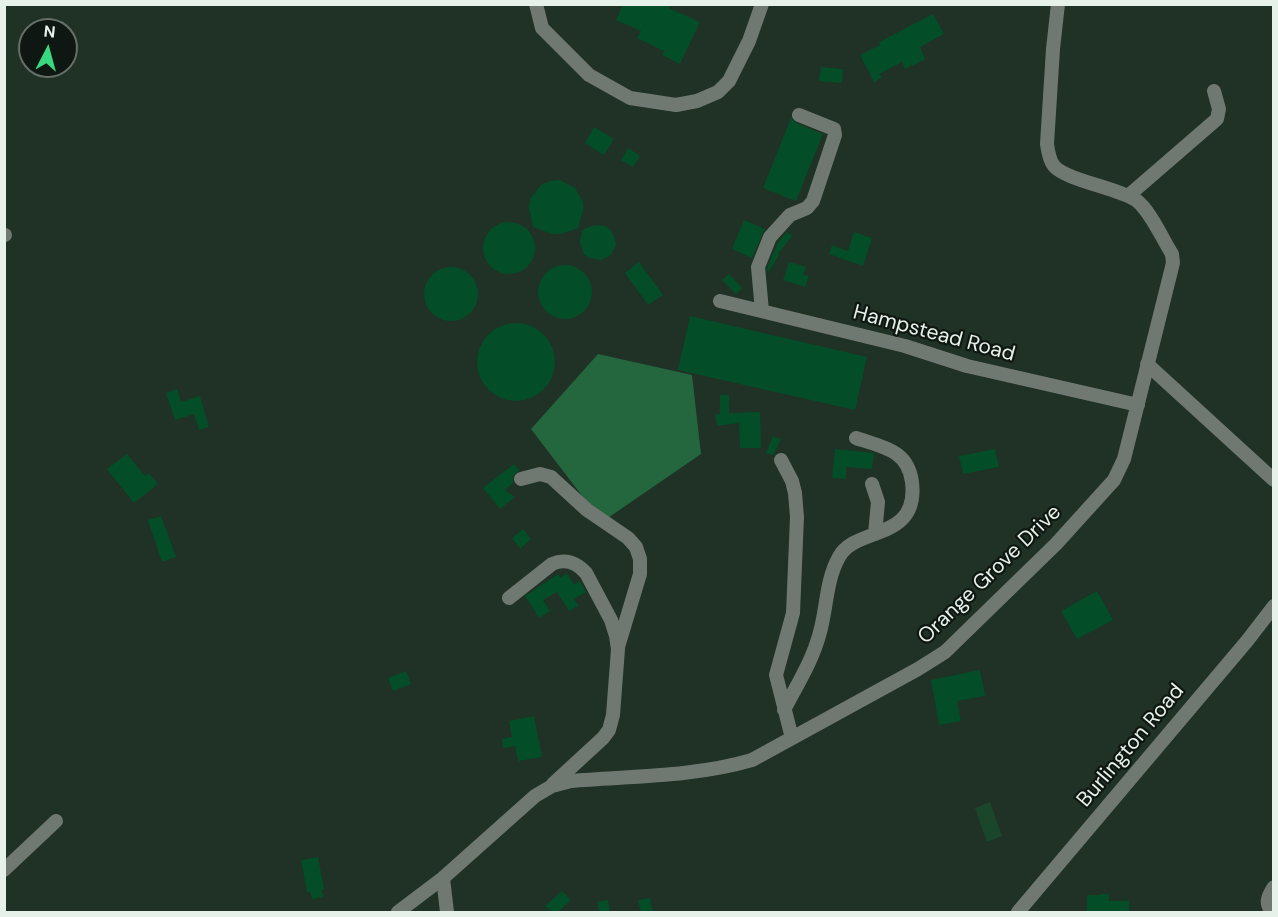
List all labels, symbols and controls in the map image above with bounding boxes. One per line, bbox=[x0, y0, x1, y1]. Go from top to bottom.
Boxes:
north arrow bbox=[18, 18, 78, 78]
text: N bbox=[43, 21, 57, 43]
street label: Hampstead Road bbox=[850, 300, 1018, 368]
street label: Orange Grove Drive bbox=[913, 500, 1067, 650]
street label: Burlington Road bbox=[1072, 679, 1190, 813]

